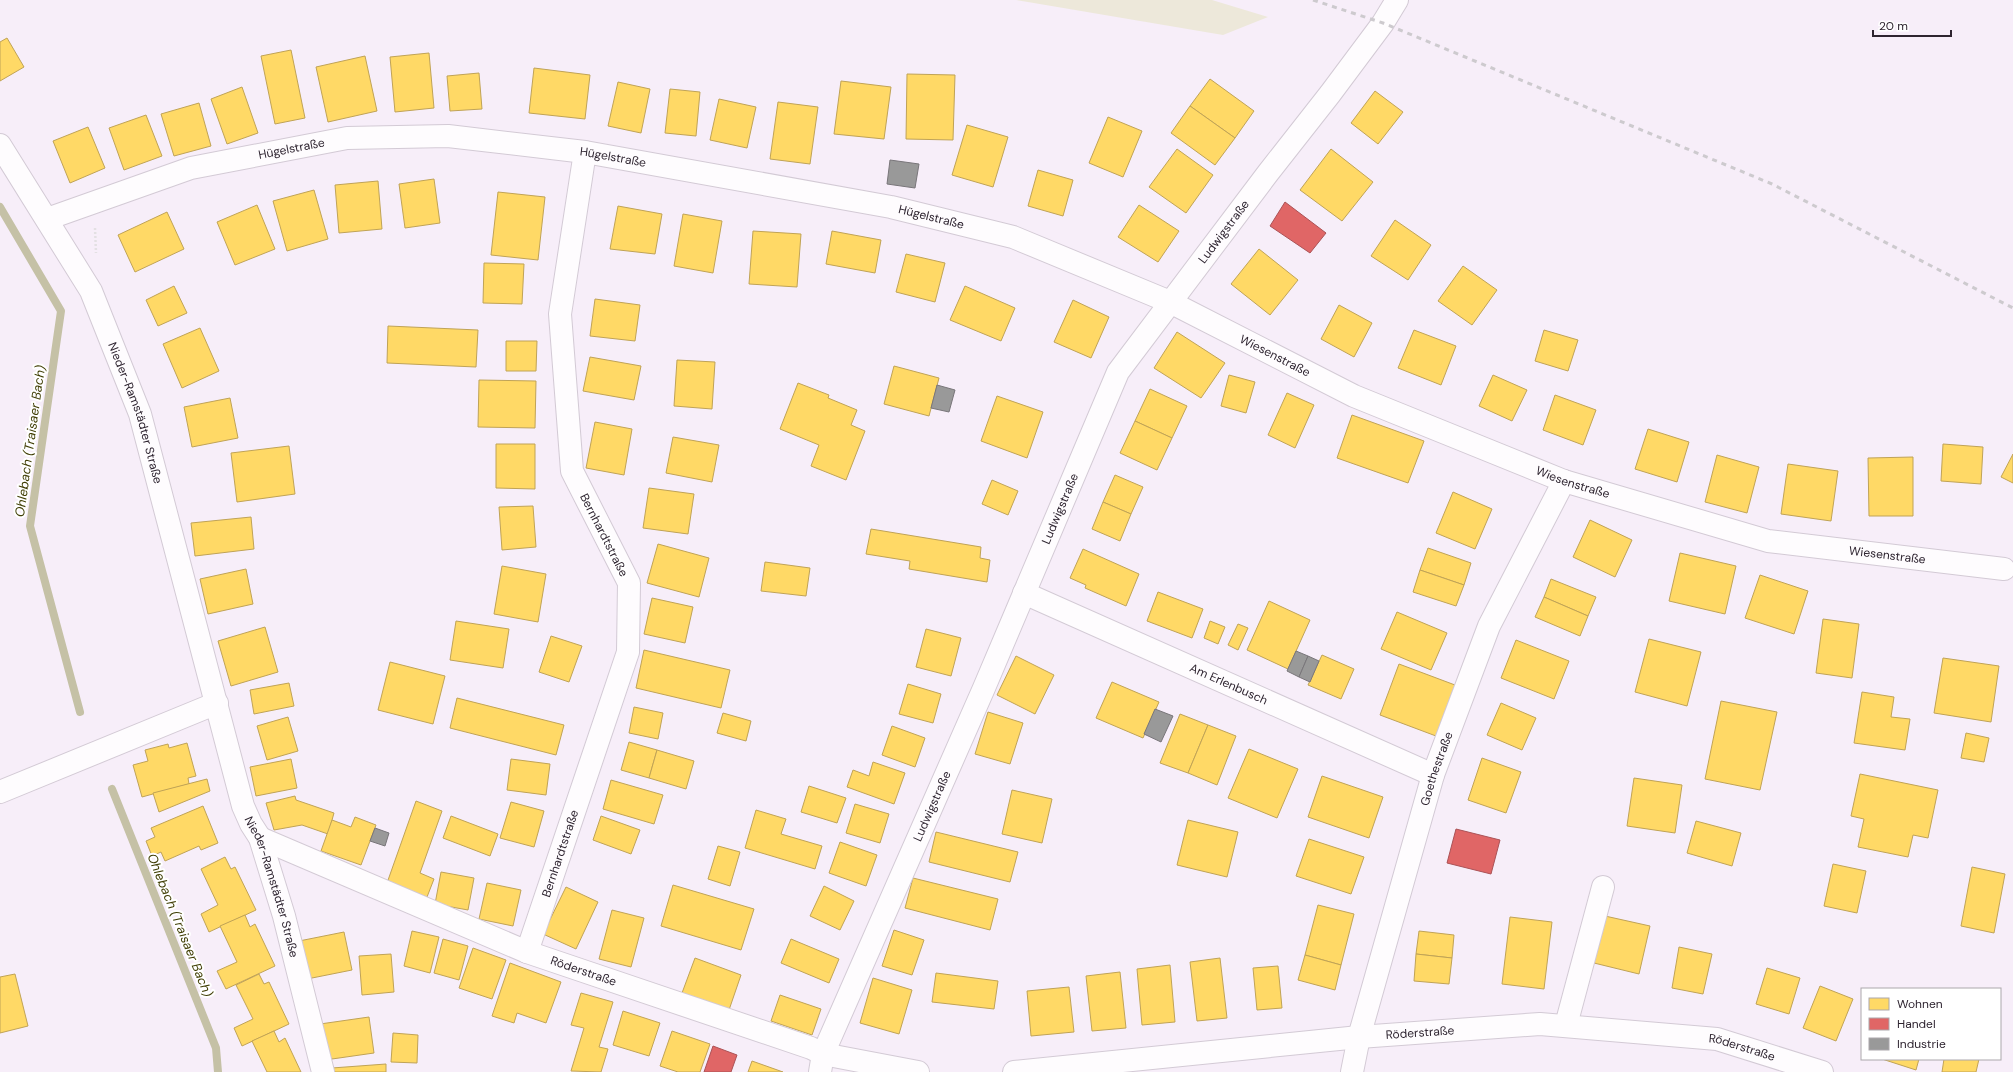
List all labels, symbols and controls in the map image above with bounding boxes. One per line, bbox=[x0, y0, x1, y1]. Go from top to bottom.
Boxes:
scale bar bbox=[1873, 12, 1951, 38]
text: 20 m bbox=[1879, 18, 1908, 34]
street label: Hügelstraße bbox=[257, 134, 326, 163]
street label: Hügelstraße bbox=[579, 143, 648, 171]
street label: Ludwigstraße bbox=[1195, 197, 1253, 267]
street label: Hügelstraße bbox=[897, 201, 966, 233]
street label: Wiesenstraße bbox=[1237, 331, 1313, 380]
street label: Nieder-Ramstädter Straße bbox=[104, 340, 166, 486]
water label: Ohlebach (Traisaer Bach) bbox=[11, 364, 49, 518]
street label: Wiesenstraße bbox=[1533, 462, 1612, 502]
street label: Ludwigstraße bbox=[1038, 470, 1082, 546]
street label: Bernhardtstraße bbox=[576, 491, 632, 579]
street label: Wiesenstraße bbox=[1848, 543, 1927, 568]
street label: Am Erlenbusch bbox=[1187, 660, 1270, 708]
street label: Goethestraße bbox=[1417, 729, 1457, 808]
street label: Ludwigstraße bbox=[909, 768, 955, 844]
street label: Bernhardtstraße bbox=[538, 807, 582, 899]
street label: Nieder-Ramstädter Straße bbox=[241, 814, 302, 959]
water label: Ohlebach (Traisaer Bach) bbox=[143, 851, 217, 999]
street label: Röderstraße bbox=[548, 953, 619, 990]
legend bbox=[1861, 988, 2001, 1060]
text: Wohnen bbox=[1897, 996, 1943, 1012]
text: Handel bbox=[1897, 1016, 1936, 1032]
street label: Röderstraße bbox=[1385, 1022, 1455, 1043]
street label: Röderstraße bbox=[1708, 1030, 1777, 1065]
text: Industrie bbox=[1897, 1036, 1946, 1052]

